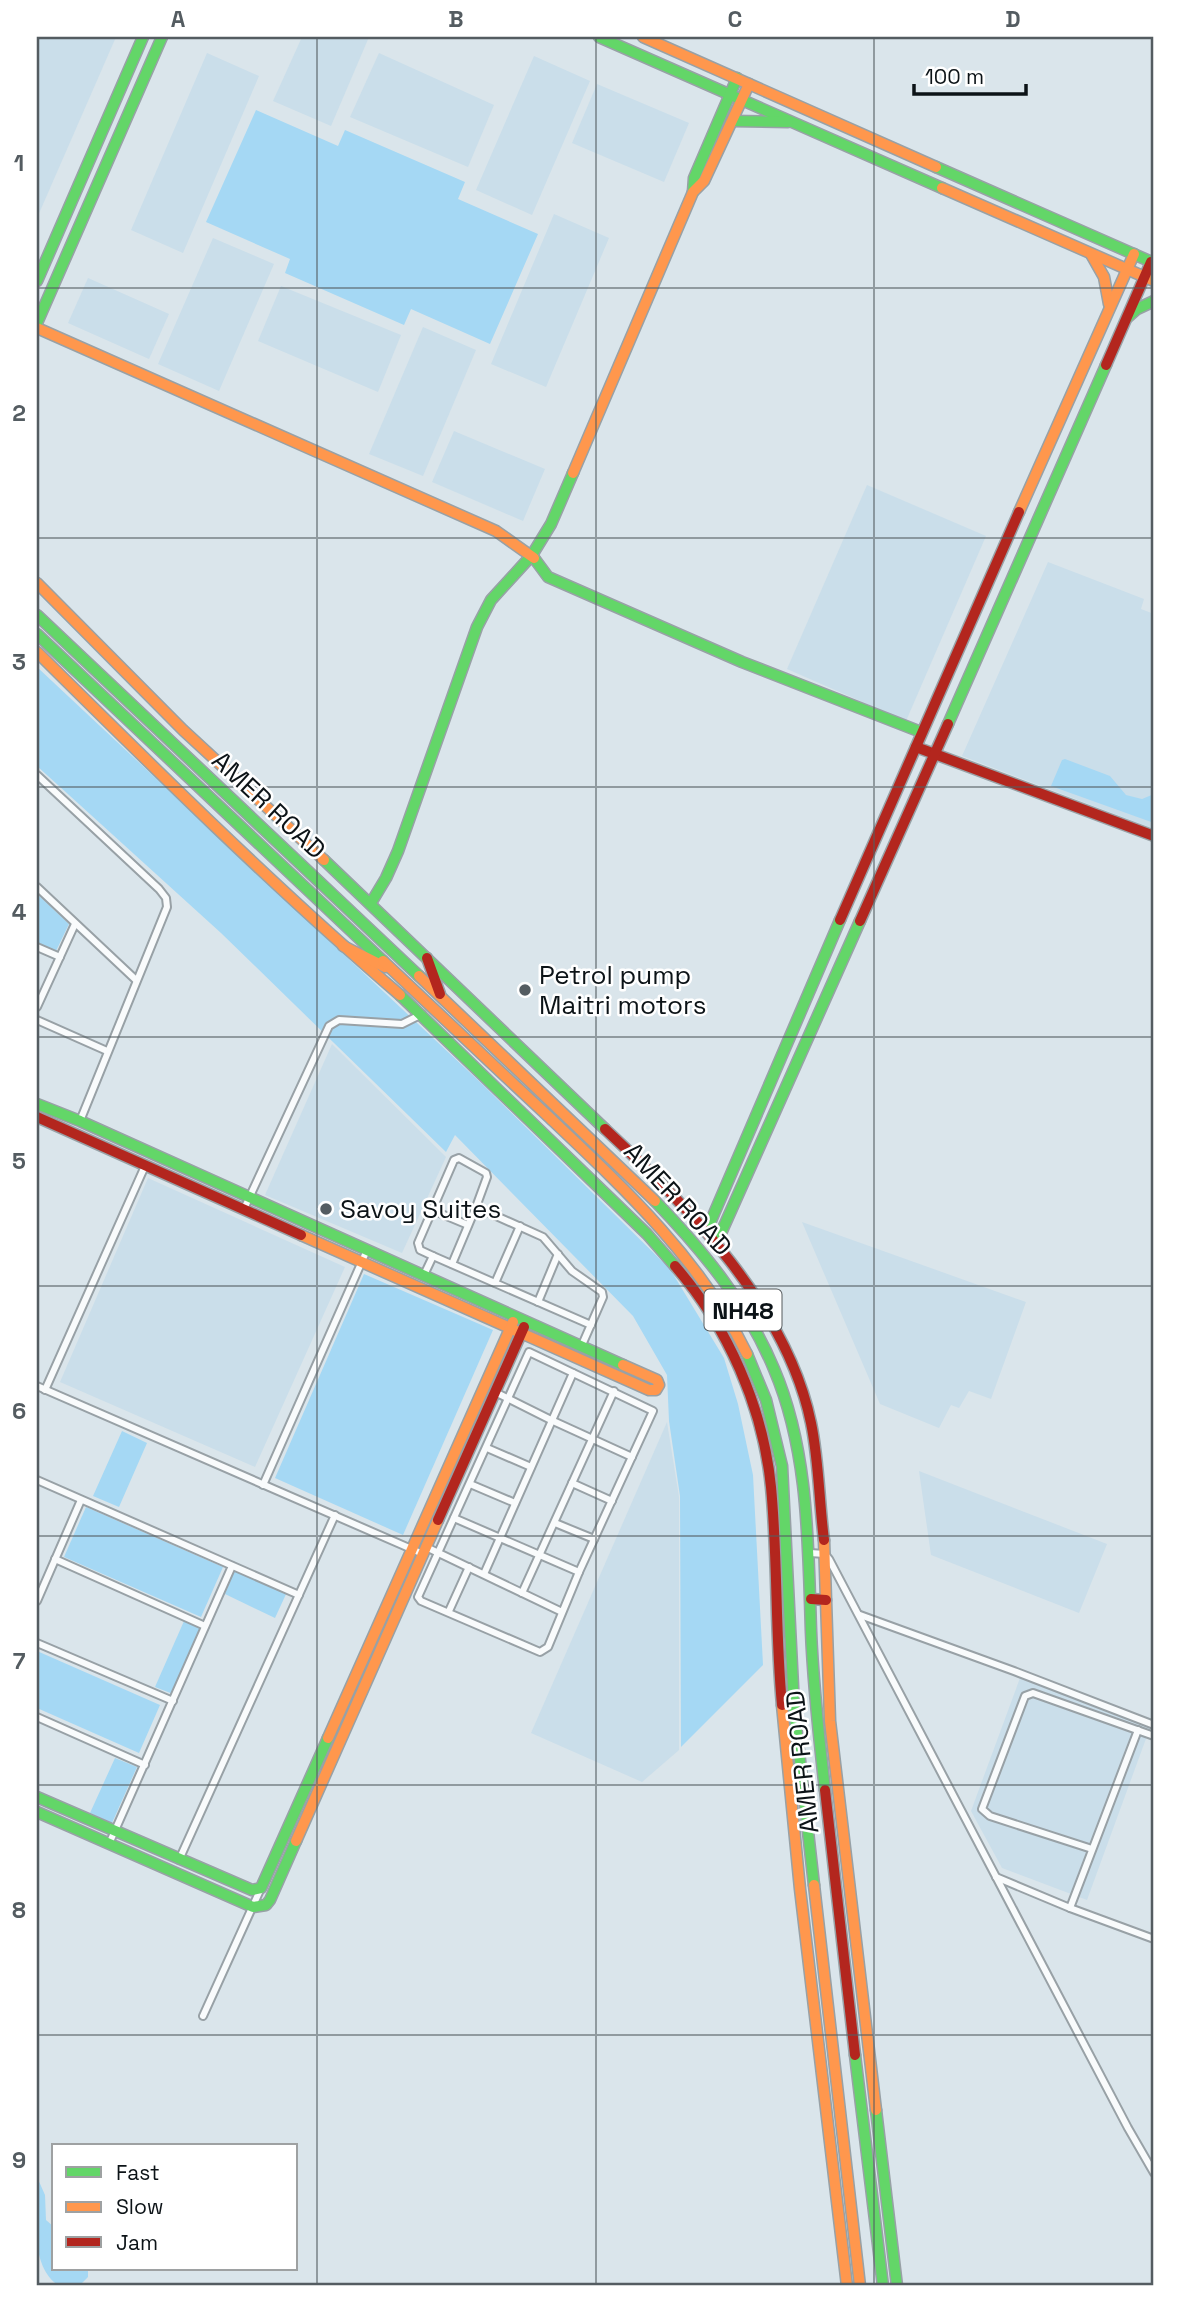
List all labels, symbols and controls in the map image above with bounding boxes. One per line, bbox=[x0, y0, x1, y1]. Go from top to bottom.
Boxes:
text: A bbox=[171, 4, 186, 34]
text: B bbox=[448, 4, 464, 34]
text: C bbox=[728, 4, 742, 34]
text: D bbox=[1005, 4, 1021, 34]
scale bar bbox=[914, 52, 1026, 96]
text: 100 m bbox=[925, 63, 984, 90]
text: 1 bbox=[14, 148, 24, 178]
text: 2 bbox=[12, 398, 26, 428]
text: 3 bbox=[12, 647, 26, 677]
street label: AMER ROAD bbox=[205, 744, 333, 866]
text: 4 bbox=[12, 897, 27, 927]
place label: Petrol pump Maitri motors bbox=[539, 958, 706, 1022]
marker: Petrol pump Maitri motors bbox=[517, 982, 533, 998]
street label: AMER ROAD bbox=[617, 1135, 739, 1263]
text: 5 bbox=[12, 1146, 26, 1176]
place label: Savoy Suites bbox=[340, 1192, 501, 1226]
marker: Savoy Suites bbox=[318, 1201, 334, 1217]
road number: NH48 bbox=[704, 1290, 782, 1330]
text: 6 bbox=[12, 1396, 26, 1426]
text: 7 bbox=[13, 1646, 26, 1676]
street label: AMER ROAD bbox=[778, 1689, 826, 1835]
text: 8 bbox=[12, 1895, 26, 1925]
legend bbox=[52, 2144, 298, 2270]
text: 9 bbox=[12, 2145, 26, 2175]
text: Fast bbox=[116, 2159, 160, 2186]
text: Slow bbox=[116, 2193, 164, 2220]
text: Jam bbox=[116, 2229, 158, 2256]

